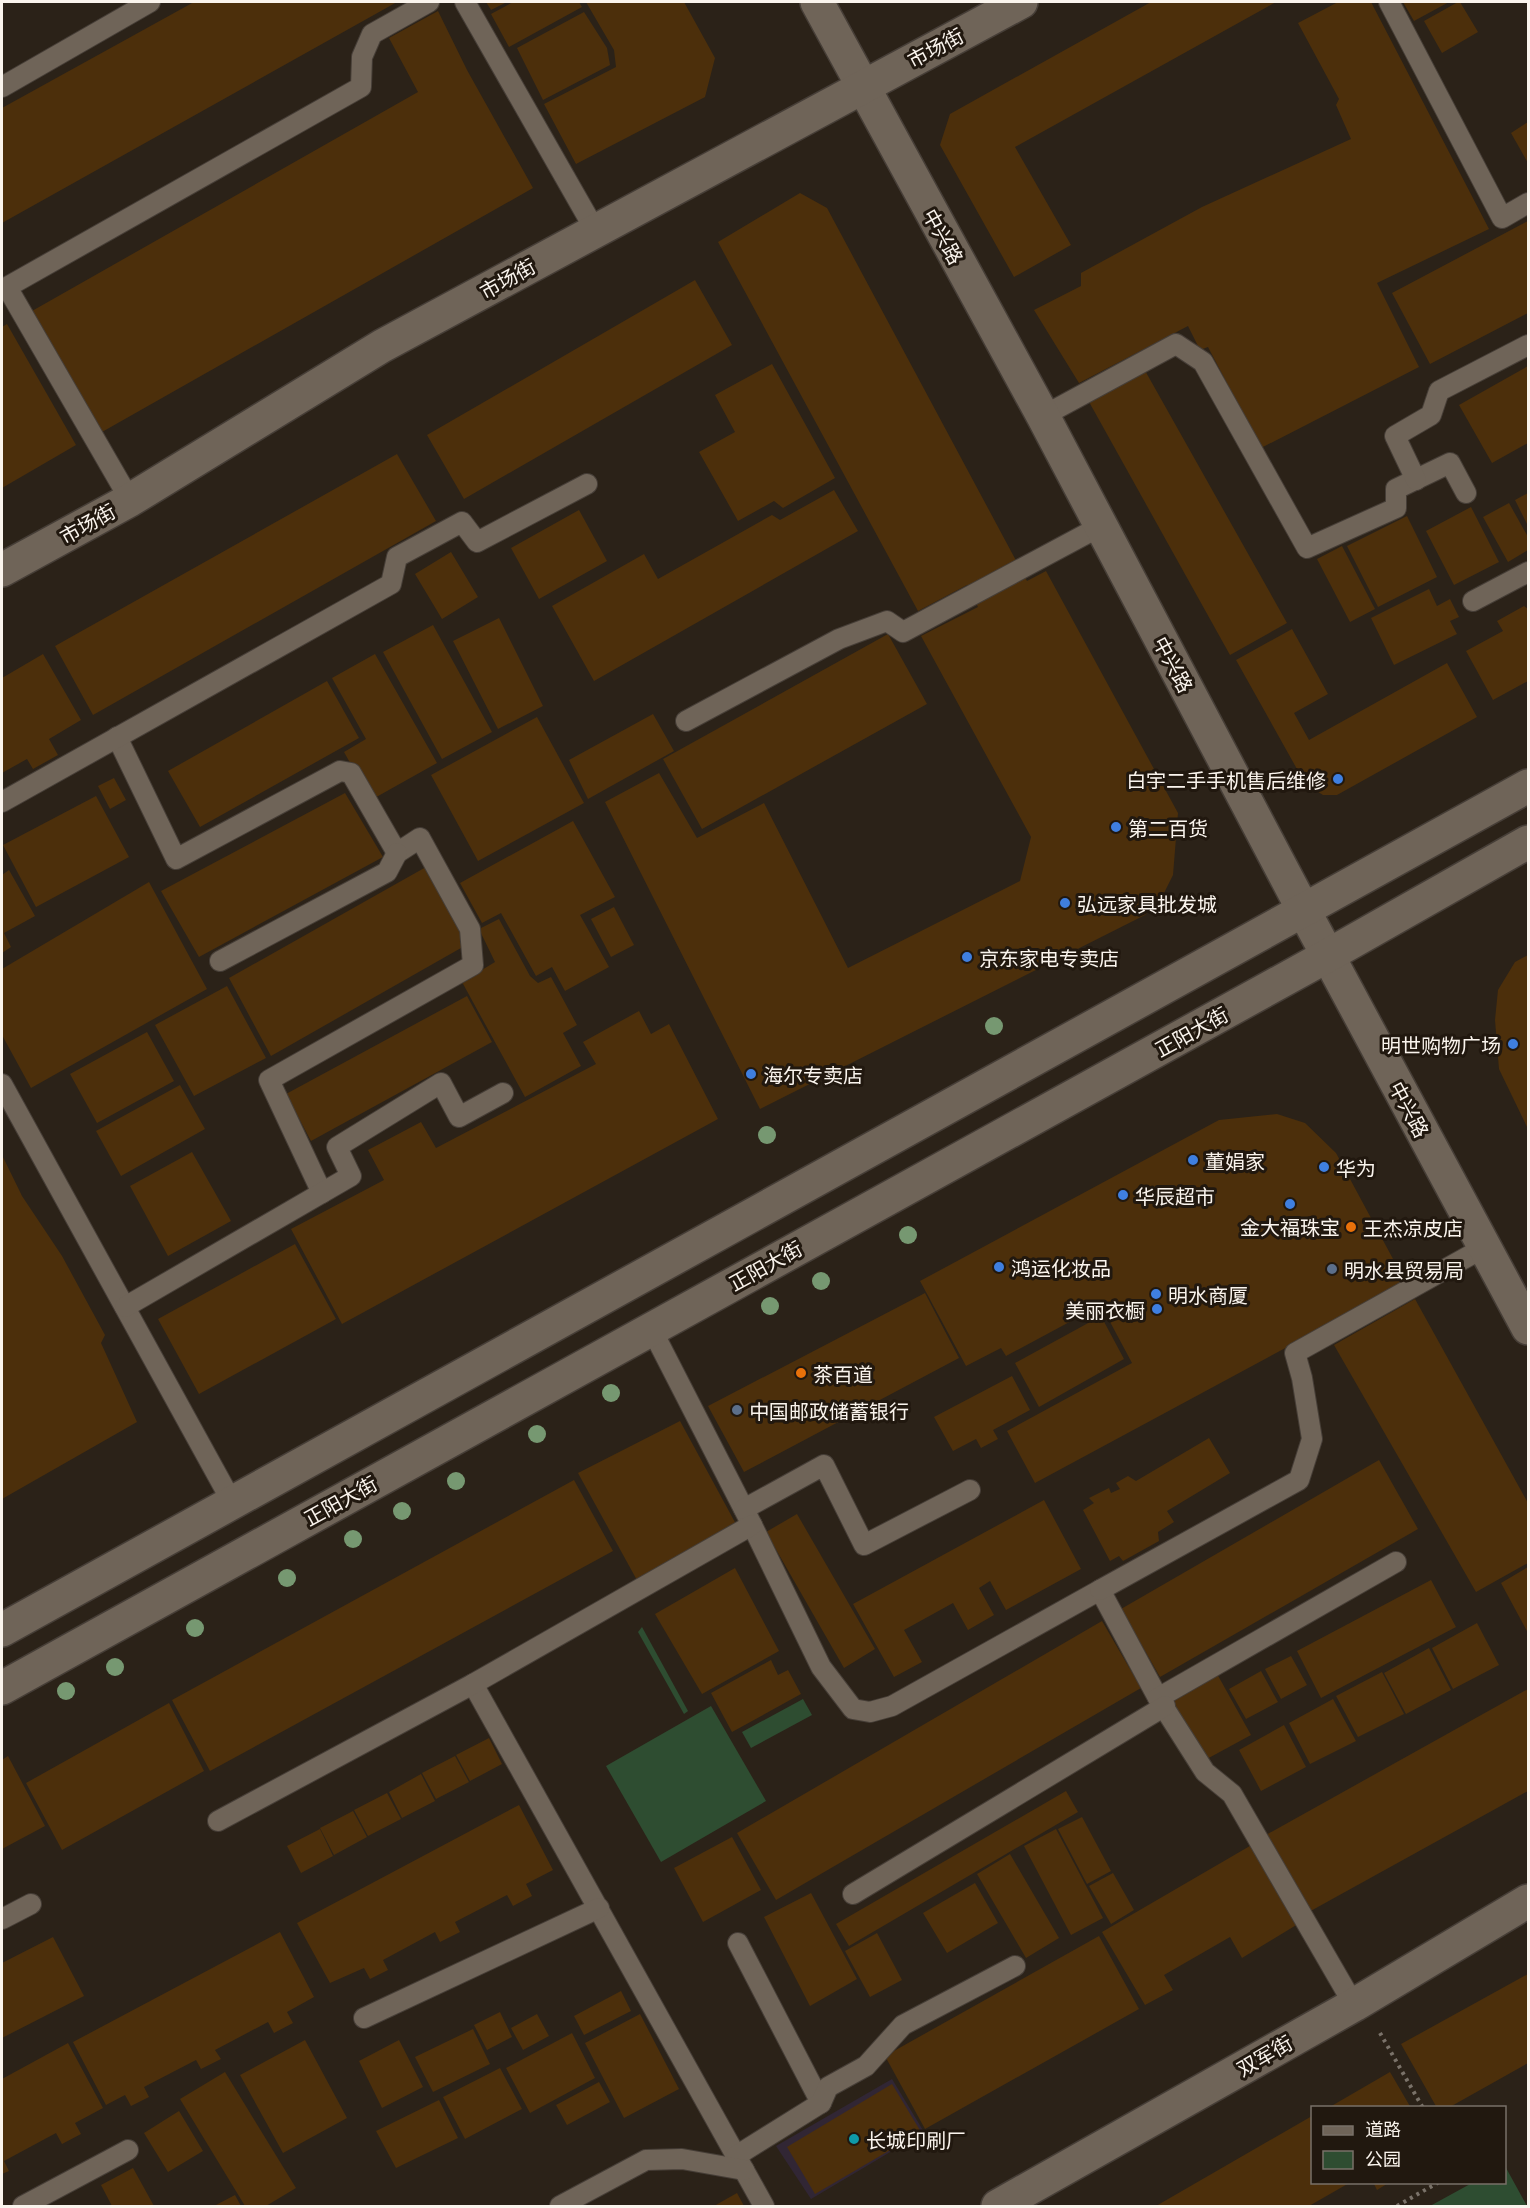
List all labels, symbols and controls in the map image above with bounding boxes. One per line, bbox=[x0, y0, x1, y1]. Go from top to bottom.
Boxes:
street label: 市场街 bbox=[902, 21, 968, 73]
street label: 中兴路 bbox=[918, 203, 970, 269]
street label: 市场街 bbox=[474, 252, 540, 304]
street label: 市场街 bbox=[54, 497, 120, 549]
street label: 中兴路 bbox=[1148, 631, 1200, 697]
place label: 白宇二手手机售后维修 bbox=[1126, 766, 1326, 793]
marker: 白宇二手手机售后维修 bbox=[1331, 772, 1345, 786]
place label: 第二百货 bbox=[1128, 814, 1208, 841]
marker: 第二百货 bbox=[1109, 820, 1123, 834]
place label: 弘远家具批发城 bbox=[1077, 890, 1217, 917]
marker: 弘远家具批发城 bbox=[1058, 896, 1072, 910]
place label: 京东家电专卖店 bbox=[979, 944, 1119, 971]
marker: 京东家电专卖店 bbox=[960, 950, 974, 964]
street label: 正阳大街 bbox=[1149, 1000, 1233, 1062]
place label: 明世购物广场 bbox=[1381, 1031, 1501, 1058]
marker: 明世购物广场 bbox=[1506, 1037, 1520, 1051]
place label: 海尔专卖店 bbox=[763, 1061, 863, 1088]
marker: 海尔专卖店 bbox=[744, 1067, 758, 1081]
street label: 中兴路 bbox=[1384, 1076, 1436, 1142]
place label: 董娟家 bbox=[1205, 1147, 1265, 1174]
marker: 董娟家 bbox=[1186, 1153, 1200, 1167]
place label: 华为 bbox=[1336, 1154, 1376, 1181]
marker: 华为 bbox=[1317, 1160, 1331, 1174]
place label: 华辰超市 bbox=[1135, 1182, 1215, 1209]
marker: 华辰超市 bbox=[1116, 1188, 1130, 1202]
marker: 金大福珠宝 bbox=[1283, 1197, 1297, 1211]
place label: 金大福珠宝 bbox=[1240, 1213, 1340, 1240]
place label: 王杰凉皮店 bbox=[1363, 1214, 1463, 1241]
marker: 王杰凉皮店 bbox=[1344, 1220, 1358, 1234]
street label: 正阳大街 bbox=[723, 1234, 807, 1296]
place label: 鸿运化妆品 bbox=[1011, 1254, 1111, 1281]
place label: 明水县贸易局 bbox=[1344, 1256, 1464, 1283]
marker: 鸿运化妆品 bbox=[992, 1260, 1006, 1274]
marker: 明水县贸易局 bbox=[1325, 1262, 1339, 1276]
place label: 明水商厦 bbox=[1168, 1281, 1248, 1308]
marker: 明水商厦 bbox=[1149, 1287, 1163, 1301]
place label: 美丽衣橱 bbox=[1065, 1296, 1145, 1323]
marker: 美丽衣橱 bbox=[1150, 1302, 1164, 1316]
place label: 茶百道 bbox=[813, 1360, 873, 1387]
marker: 茶百道 bbox=[794, 1366, 808, 1380]
place label: 中国邮政储蓄银行 bbox=[749, 1397, 909, 1424]
marker: 中国邮政储蓄银行 bbox=[730, 1403, 744, 1417]
street label: 正阳大街 bbox=[298, 1469, 382, 1531]
street label: 双军街 bbox=[1231, 2028, 1297, 2082]
legend bbox=[1311, 2106, 1506, 2184]
text: 道路 bbox=[1365, 2117, 1401, 2141]
place label: 长城印刷厂 bbox=[866, 2126, 966, 2153]
marker: 长城印刷厂 bbox=[847, 2132, 861, 2146]
text: 公园 bbox=[1365, 2147, 1401, 2171]

